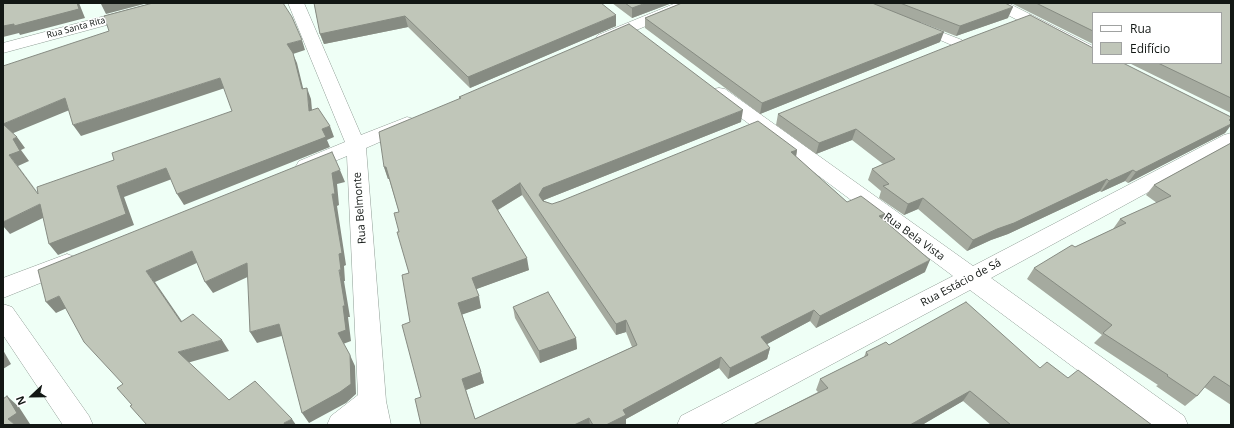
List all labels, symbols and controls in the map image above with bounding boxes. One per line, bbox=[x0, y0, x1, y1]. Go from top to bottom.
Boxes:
legend bbox=[1092, 12, 1222, 64]
street label: Rua Santa Rita bbox=[45, 15, 107, 41]
text: Rua bbox=[1130, 20, 1151, 37]
text: Edifício bbox=[1130, 40, 1170, 57]
street label: Rua Belmonte bbox=[351, 172, 369, 244]
street label: Rua Bela Vista bbox=[881, 210, 947, 264]
street label: Rua Estácio de Sá bbox=[918, 256, 1004, 310]
north arrow bbox=[12, 376, 52, 416]
text: N bbox=[12, 394, 29, 408]

